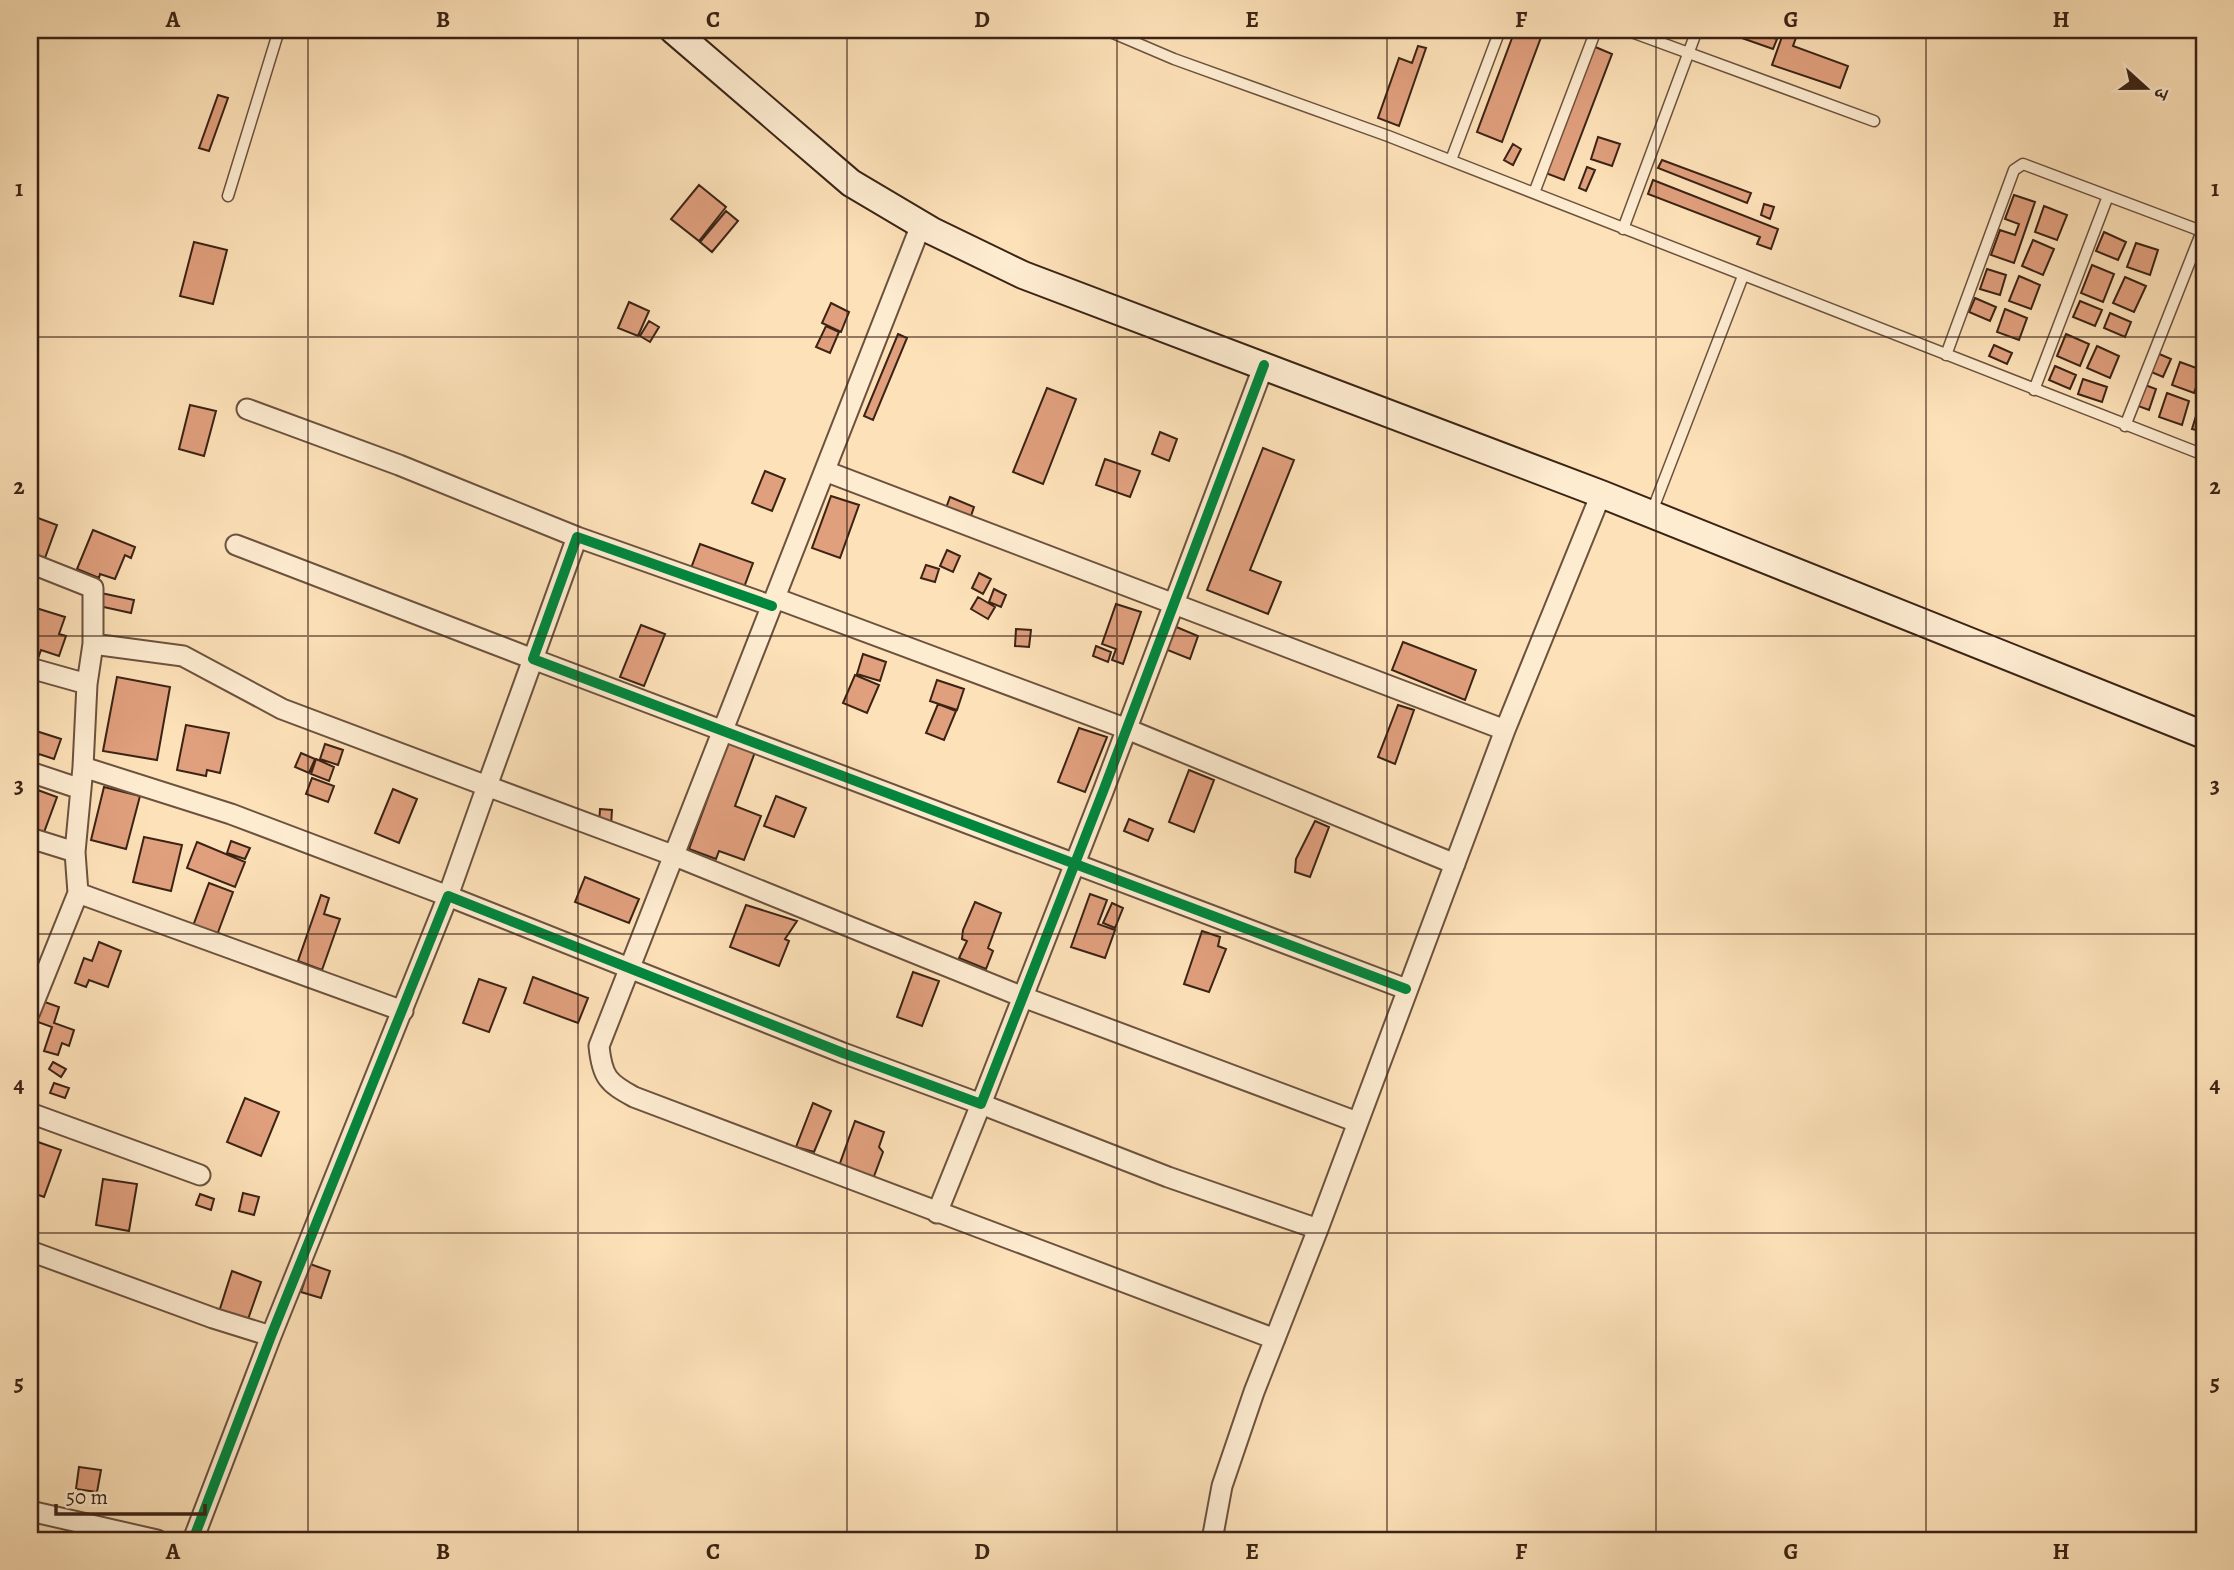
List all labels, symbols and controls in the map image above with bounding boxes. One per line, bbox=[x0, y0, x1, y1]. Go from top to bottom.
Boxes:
text: A bbox=[165, 4, 181, 35]
text: B bbox=[436, 4, 450, 35]
text: C bbox=[706, 4, 720, 35]
text: D bbox=[974, 4, 990, 35]
text: E bbox=[1245, 4, 1259, 35]
text: F bbox=[1515, 4, 1528, 35]
text: G bbox=[1783, 4, 1799, 35]
text: H bbox=[2052, 4, 2070, 35]
north arrow bbox=[2112, 52, 2182, 122]
text: उ bbox=[2147, 83, 2176, 104]
text: 1 bbox=[15, 173, 23, 204]
text: 1 bbox=[2211, 173, 2219, 204]
text: 2 bbox=[13, 471, 25, 502]
text: 2 bbox=[2209, 471, 2221, 502]
text: 3 bbox=[14, 770, 24, 801]
text: 3 bbox=[2210, 770, 2220, 801]
text: 4 bbox=[14, 1069, 25, 1100]
text: 4 bbox=[2210, 1069, 2221, 1100]
text: 5 bbox=[14, 1367, 24, 1398]
text: 5 bbox=[2210, 1367, 2220, 1398]
scale bar bbox=[56, 1472, 205, 1516]
text: 50 m bbox=[66, 1483, 108, 1511]
text: A bbox=[165, 1536, 181, 1567]
text: B bbox=[436, 1536, 450, 1567]
text: C bbox=[706, 1536, 720, 1567]
text: D bbox=[974, 1536, 990, 1567]
text: E bbox=[1245, 1536, 1259, 1567]
text: F bbox=[1515, 1536, 1528, 1567]
text: G bbox=[1783, 1536, 1799, 1567]
text: H bbox=[2052, 1536, 2070, 1567]

